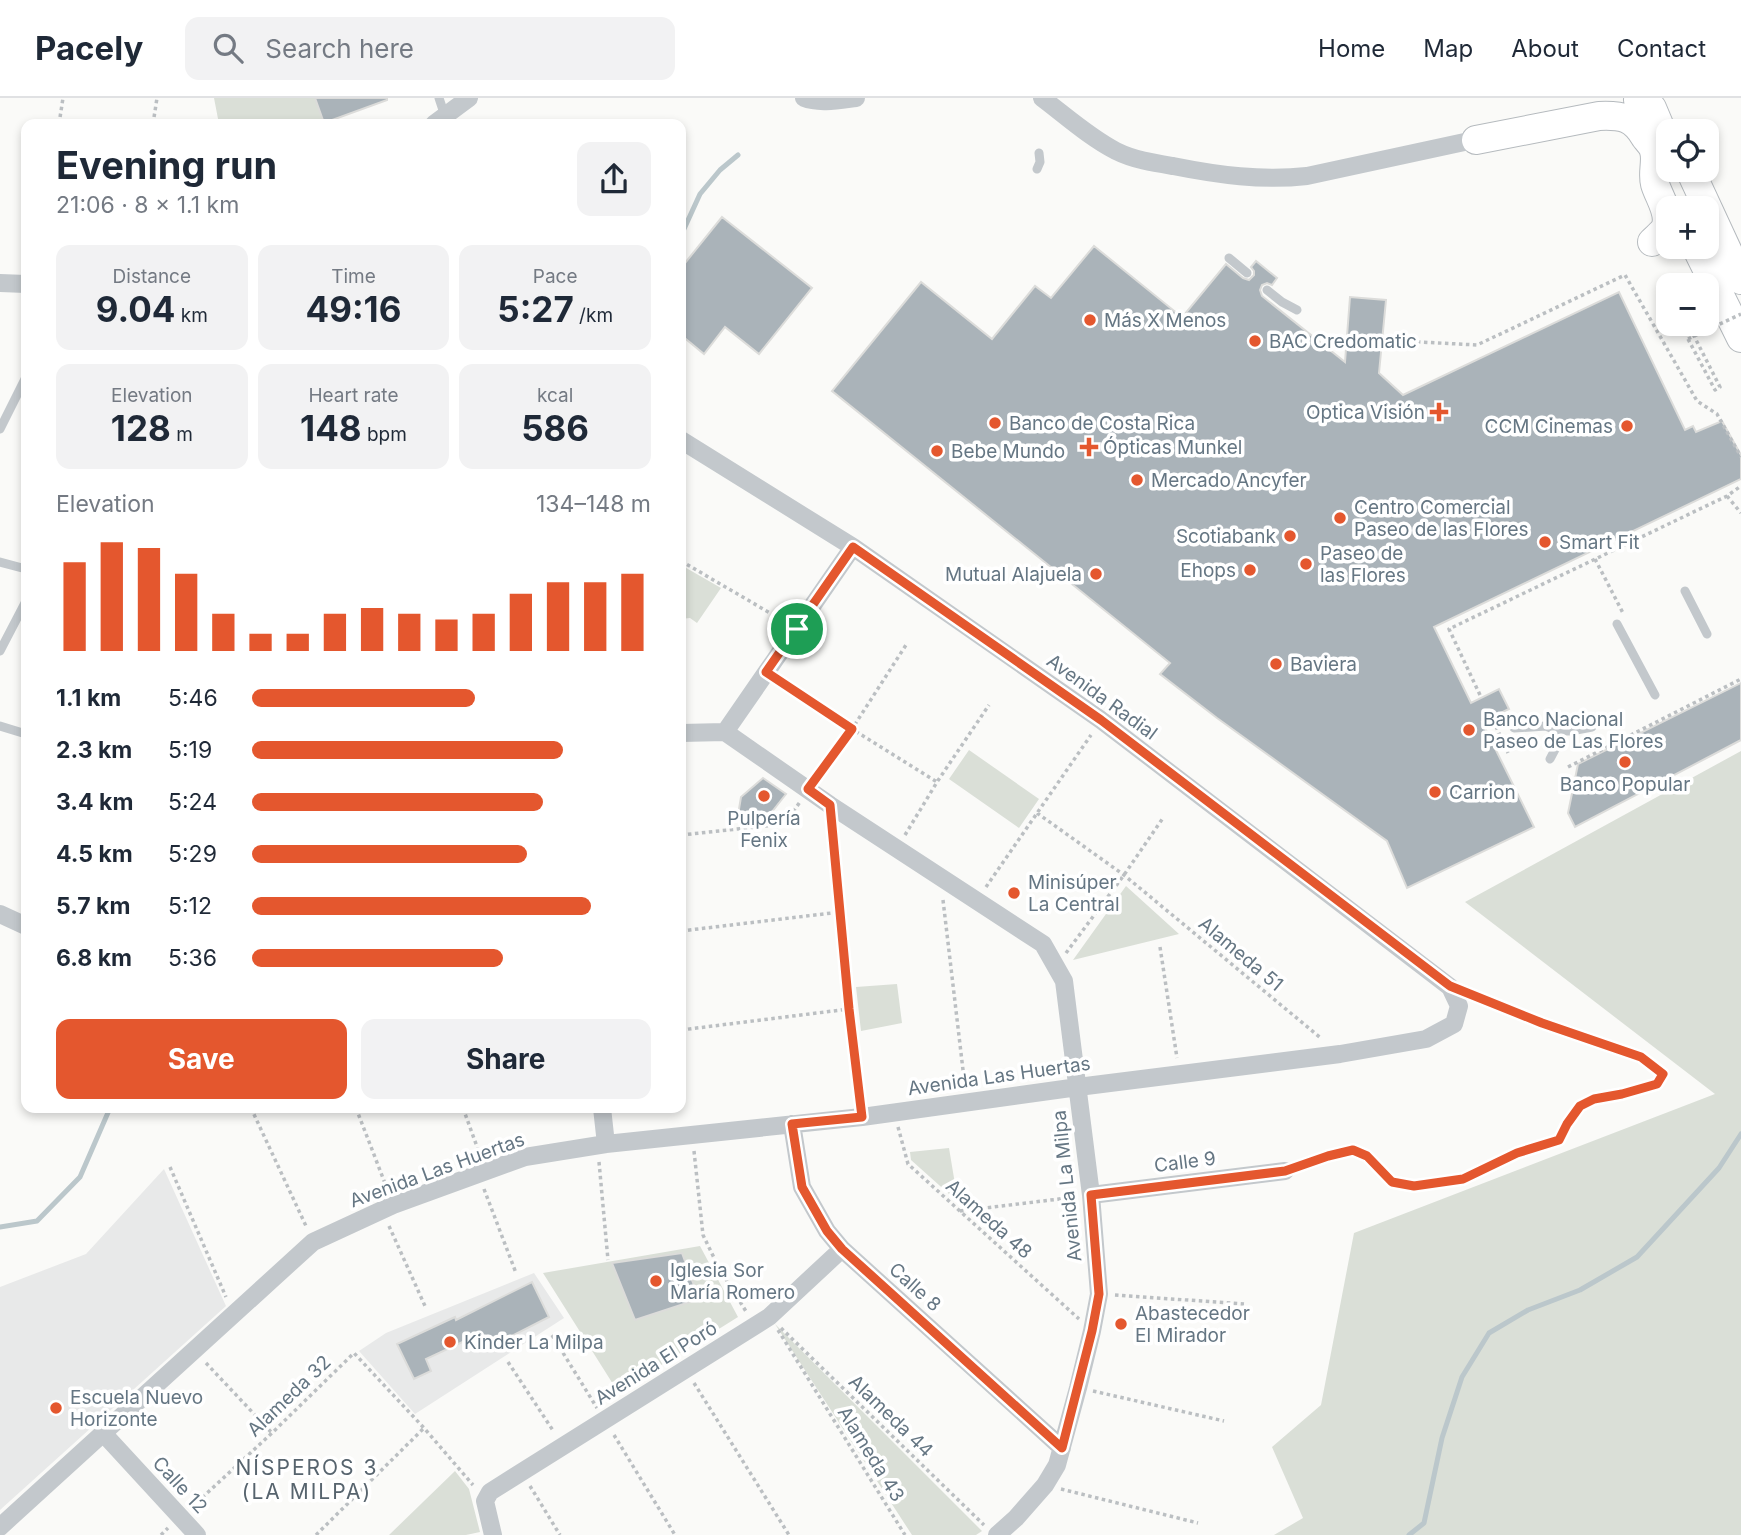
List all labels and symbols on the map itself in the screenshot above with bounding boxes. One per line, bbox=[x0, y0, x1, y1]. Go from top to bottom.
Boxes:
place label: Más X Menos bbox=[1104, 309, 1226, 332]
marker: Más X Menos bbox=[1082, 312, 1098, 328]
place label: BAC Credomatic bbox=[1269, 330, 1417, 353]
marker: BAC Credomatic bbox=[1247, 333, 1263, 349]
place label: Optica Visión bbox=[1306, 401, 1425, 424]
marker: Optica Visión bbox=[1431, 404, 1447, 420]
place label: Banco de Costa Rica bbox=[1009, 412, 1195, 435]
marker: Banco de Costa Rica bbox=[987, 415, 1003, 431]
place label: CCM Cinemas bbox=[1485, 415, 1613, 438]
marker: CCM Cinemas bbox=[1619, 418, 1635, 434]
place label: Ópticas Munkel bbox=[1103, 436, 1242, 459]
marker: Ópticas Munkel bbox=[1081, 439, 1097, 455]
place label: Bebe Mundo bbox=[951, 440, 1065, 463]
marker: Bebe Mundo bbox=[929, 443, 945, 459]
place label: Mercado Ancyfer bbox=[1151, 469, 1307, 492]
marker: Mercado Ancyfer bbox=[1129, 472, 1145, 488]
place label: Centro Comercial Paseo de las Flores bbox=[1354, 496, 1529, 541]
marker: Centro Comercial Paseo de las Flores bbox=[1332, 510, 1348, 526]
place label: Scotiabank bbox=[1176, 525, 1277, 548]
marker: Scotiabank bbox=[1282, 528, 1298, 544]
place label: Smart Fit bbox=[1559, 531, 1640, 554]
marker: Smart Fit bbox=[1537, 534, 1553, 550]
place label: Paseo de las Flores bbox=[1320, 542, 1406, 587]
marker: Paseo de las Flores bbox=[1298, 556, 1314, 572]
place label: Ehops bbox=[1180, 559, 1236, 582]
marker: Ehops bbox=[1242, 562, 1258, 578]
place label: Mutual Alajuela bbox=[945, 563, 1082, 586]
marker: Mutual Alajuela bbox=[1088, 566, 1104, 582]
pin bbox=[767, 599, 827, 659]
street label: Avenida Radial bbox=[1042, 649, 1162, 745]
place label: Baviera bbox=[1290, 653, 1357, 676]
marker: Baviera bbox=[1268, 656, 1284, 672]
place label: Banco Nacional Paseo de Las Flores bbox=[1483, 708, 1664, 753]
marker: Banco Nacional Paseo de Las Flores bbox=[1461, 722, 1477, 738]
marker: Banco Popular bbox=[1617, 754, 1633, 770]
place label: Banco Popular bbox=[1560, 773, 1690, 796]
place label: Carrion bbox=[1449, 781, 1516, 804]
marker: Carrion bbox=[1427, 784, 1443, 800]
marker: Pulpería Fenix bbox=[756, 788, 772, 804]
place label: Pulpería Fenix bbox=[727, 807, 801, 852]
place label: Minisúper La Central bbox=[1028, 871, 1120, 916]
marker: Minisúper La Central bbox=[1006, 885, 1022, 901]
street label: Alameda 51 bbox=[1194, 912, 1288, 996]
street label: Avenida Las Huertas bbox=[906, 1052, 1092, 1100]
street label: Avenida La Milpa bbox=[1048, 1109, 1086, 1263]
street label: Avenida Las Huertas bbox=[346, 1128, 528, 1212]
street label: Calle 9 bbox=[1153, 1147, 1217, 1177]
street label: Alameda 48 bbox=[941, 1174, 1037, 1264]
street label: Calle 8 bbox=[884, 1258, 946, 1316]
place label: Iglesia Sor María Romero bbox=[670, 1259, 795, 1304]
marker: Iglesia Sor María Romero bbox=[648, 1273, 664, 1289]
place label: Abastecedor El Mirador bbox=[1135, 1302, 1250, 1347]
street label: Avenida El Poró bbox=[591, 1316, 721, 1410]
marker: Abastecedor El Mirador bbox=[1113, 1316, 1129, 1332]
place label: Kinder La Milpa bbox=[464, 1331, 604, 1354]
marker: Kinder La Milpa bbox=[442, 1334, 458, 1350]
street label: Alameda 32 bbox=[242, 1351, 336, 1441]
street label: Alameda 44 bbox=[844, 1370, 938, 1462]
place label: Escuela Nuevo Horizonte bbox=[70, 1386, 203, 1431]
marker: Escuela Nuevo Horizonte bbox=[48, 1400, 64, 1416]
street label: Alameda 43 bbox=[833, 1402, 909, 1506]
street label: Calle 12 bbox=[148, 1452, 212, 1518]
district label: NÍSPEROS 3 (LA MILPA) bbox=[236, 1454, 378, 1504]

